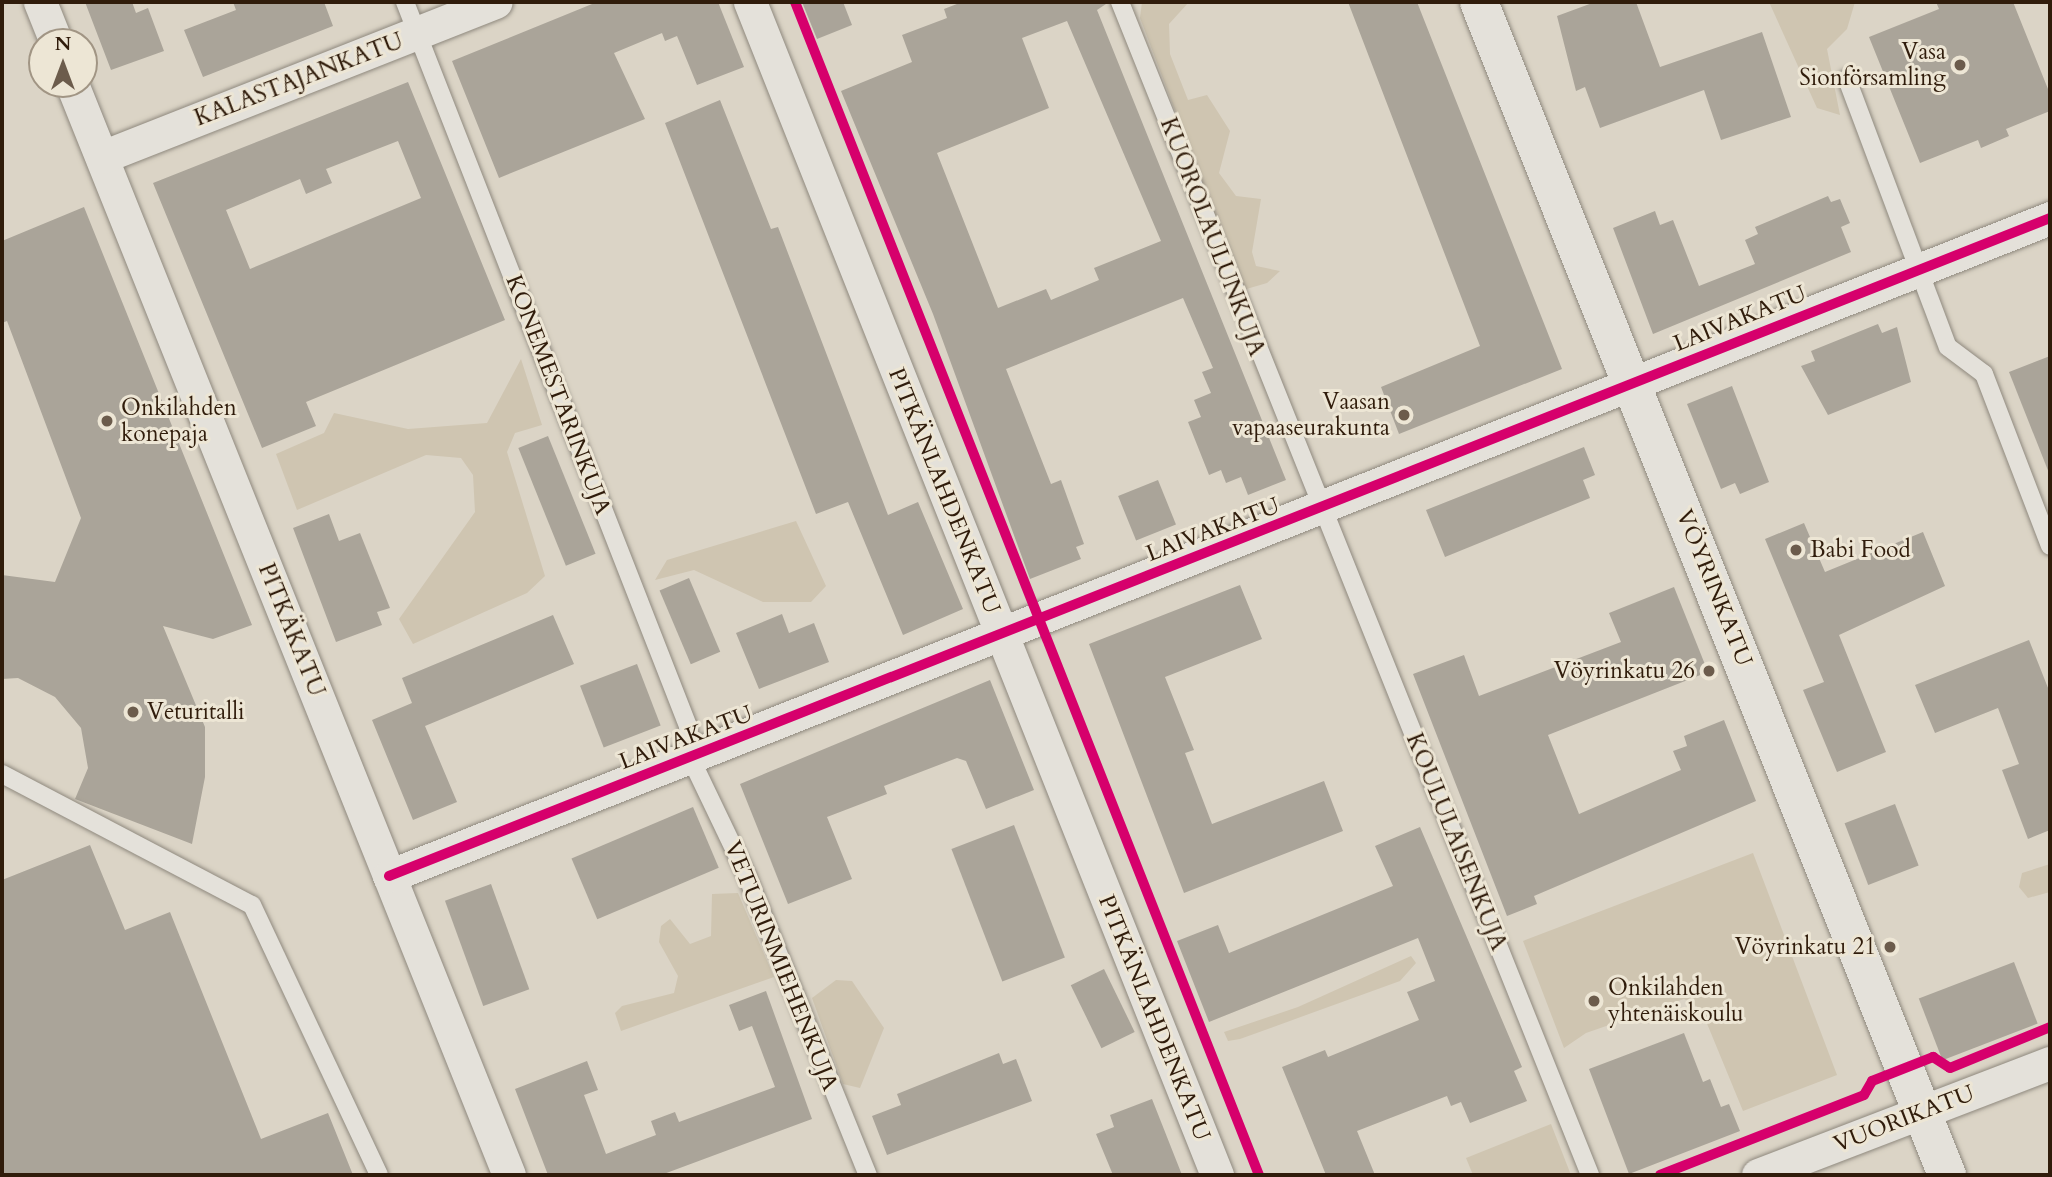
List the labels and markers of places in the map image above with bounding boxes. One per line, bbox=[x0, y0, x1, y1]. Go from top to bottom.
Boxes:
place label: Vasa Sionförsamling bbox=[1799, 38, 1946, 92]
marker: Vasa Sionförsamling bbox=[1952, 57, 1968, 73]
place label: Vaasan vapaaseurakunta bbox=[1232, 388, 1390, 442]
place label: Onkilahden konepaja bbox=[121, 394, 237, 448]
marker: Vaasan vapaaseurakunta bbox=[1396, 407, 1412, 423]
marker: Onkilahden konepaja bbox=[99, 413, 115, 429]
place label: Babi Food bbox=[1810, 536, 1911, 564]
marker: Babi Food bbox=[1788, 542, 1804, 558]
place label: Vöyrinkatu 26 bbox=[1554, 657, 1695, 685]
marker: Vöyrinkatu 26 bbox=[1701, 663, 1717, 679]
place label: Veturitalli bbox=[147, 698, 244, 726]
marker: Veturitalli bbox=[125, 704, 141, 720]
place label: Vöyrinkatu 21 bbox=[1735, 933, 1876, 961]
marker: Vöyrinkatu 21 bbox=[1882, 939, 1898, 955]
place label: Onkilahden yhtenäiskoulu bbox=[1608, 974, 1744, 1028]
marker: Onkilahden yhtenäiskoulu bbox=[1586, 993, 1602, 1009]

